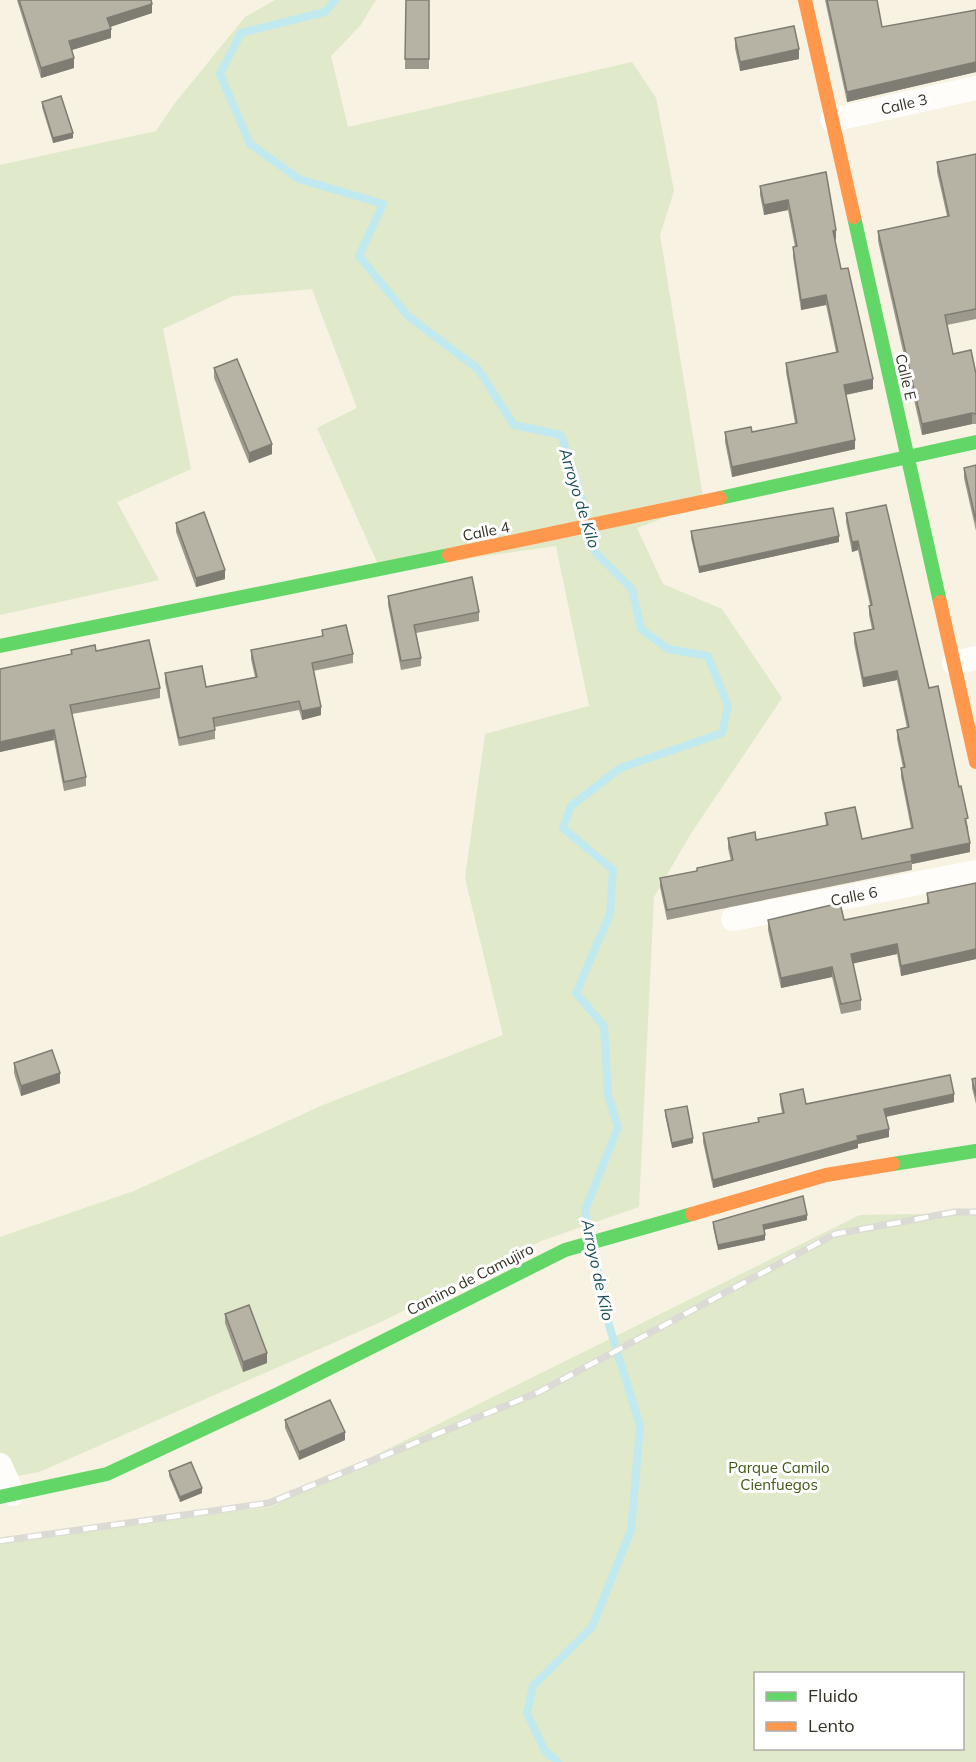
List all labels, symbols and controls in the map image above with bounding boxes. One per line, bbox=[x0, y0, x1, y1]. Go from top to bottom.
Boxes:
street label: Calle 3 bbox=[879, 89, 929, 119]
street label: Calle E bbox=[891, 352, 921, 402]
water label: Arroyo de Kilo bbox=[555, 445, 605, 550]
street label: Calle 4 bbox=[461, 517, 511, 545]
street label: Calle 6 bbox=[829, 882, 879, 910]
water label: Arroyo de Kilo bbox=[577, 1216, 619, 1323]
street label: Camino de Camujiro bbox=[403, 1239, 537, 1319]
park label: Parque Camilo Cienfuegos bbox=[728, 1458, 830, 1494]
legend bbox=[754, 1672, 964, 1750]
text: Fluido bbox=[808, 1684, 858, 1707]
text: Lento bbox=[808, 1714, 855, 1737]

